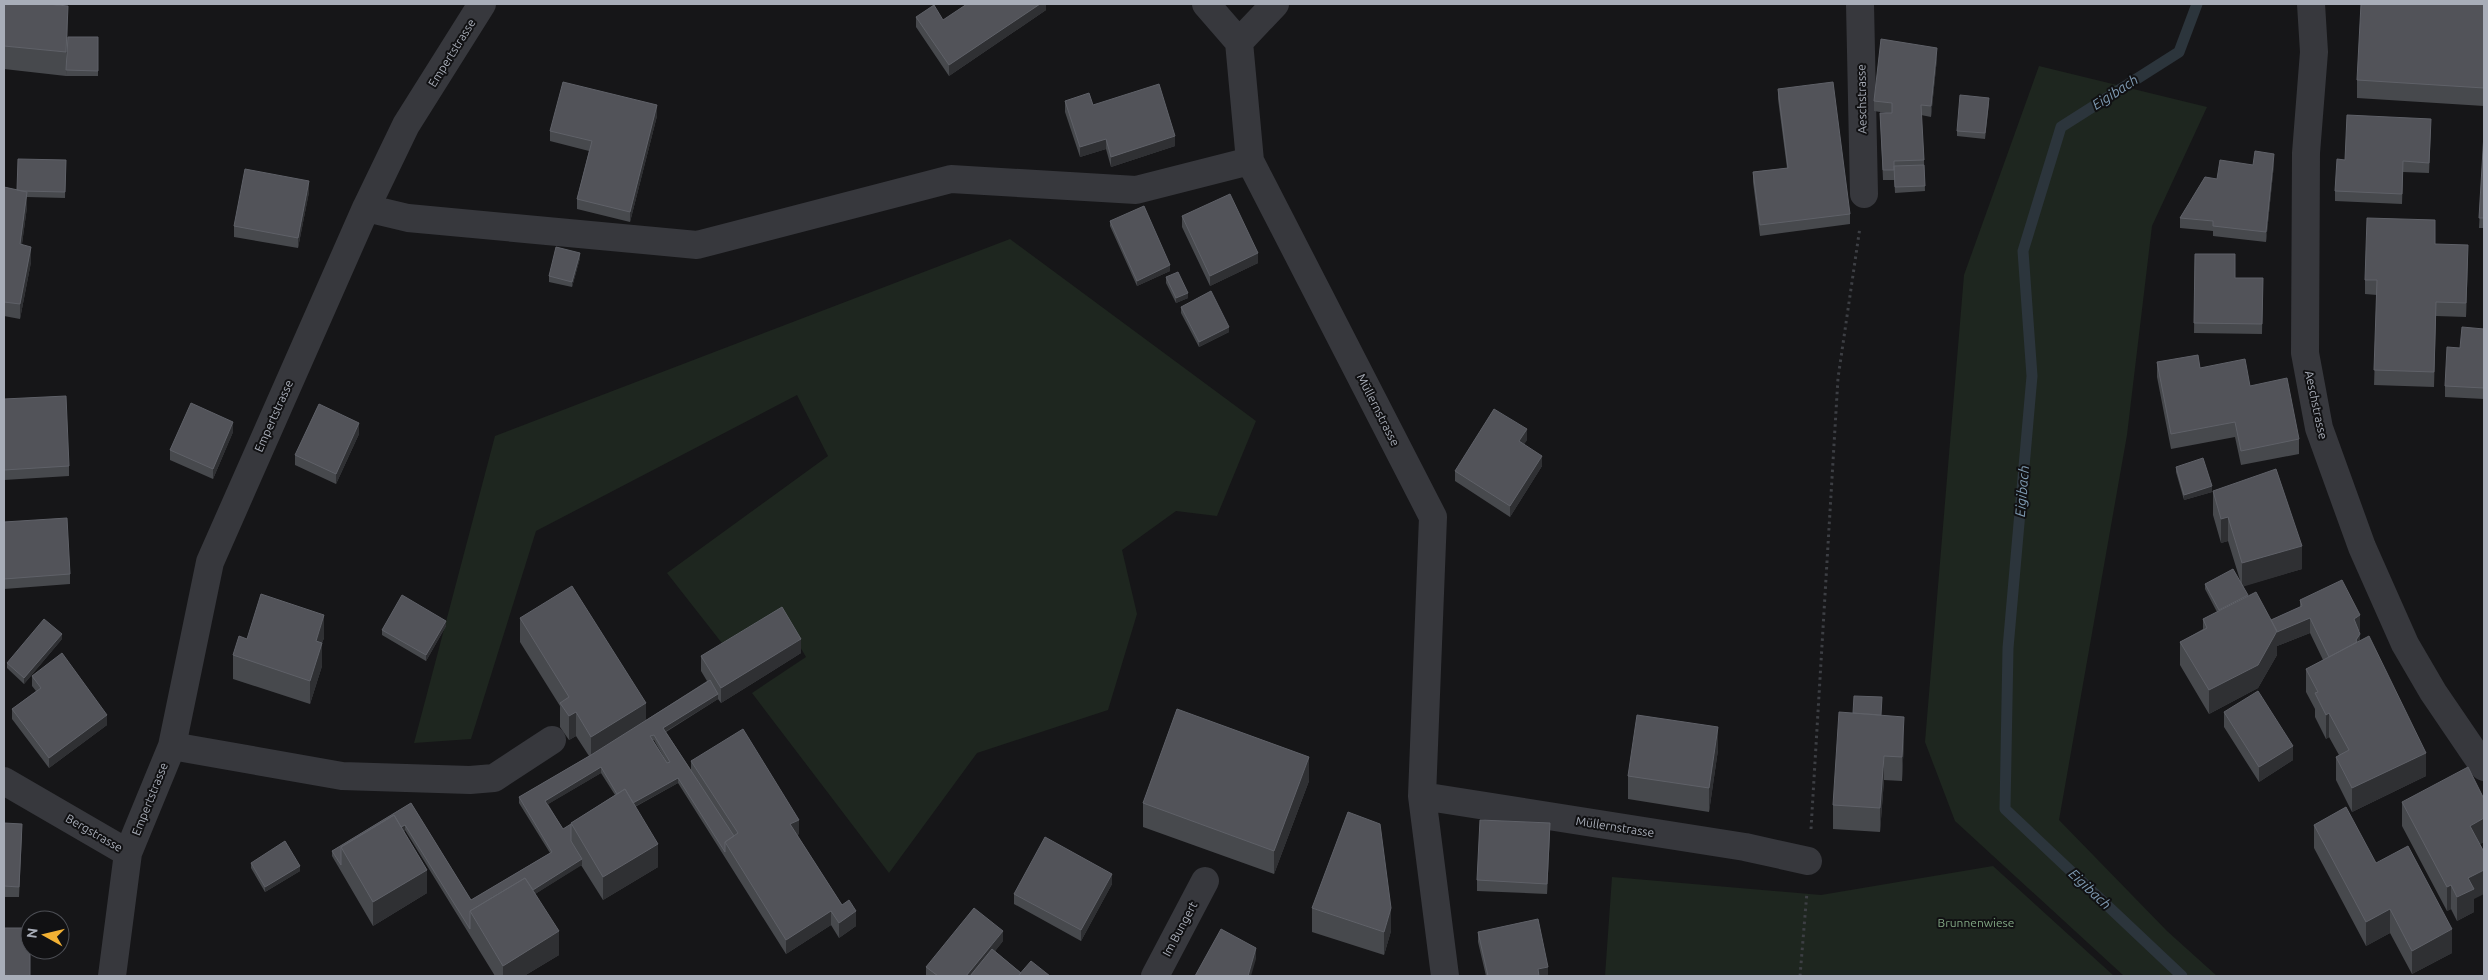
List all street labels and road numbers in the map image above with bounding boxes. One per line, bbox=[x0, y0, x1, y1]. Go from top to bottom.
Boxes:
street label: Empertstrasse bbox=[425, 16, 478, 89]
street label: Aeschstrasse bbox=[1854, 64, 1869, 134]
street label: Aeschstrasse bbox=[2303, 369, 2330, 440]
street label: Müllernstrasse bbox=[1355, 372, 1402, 448]
street label: Empertstrasse bbox=[252, 378, 295, 454]
street label: Empertstrasse bbox=[129, 760, 170, 837]
street label: Bergstrasse bbox=[64, 811, 125, 854]
street label: Müllernstrasse bbox=[1575, 814, 1655, 839]
street label: Im Bungert bbox=[1160, 899, 1200, 958]

